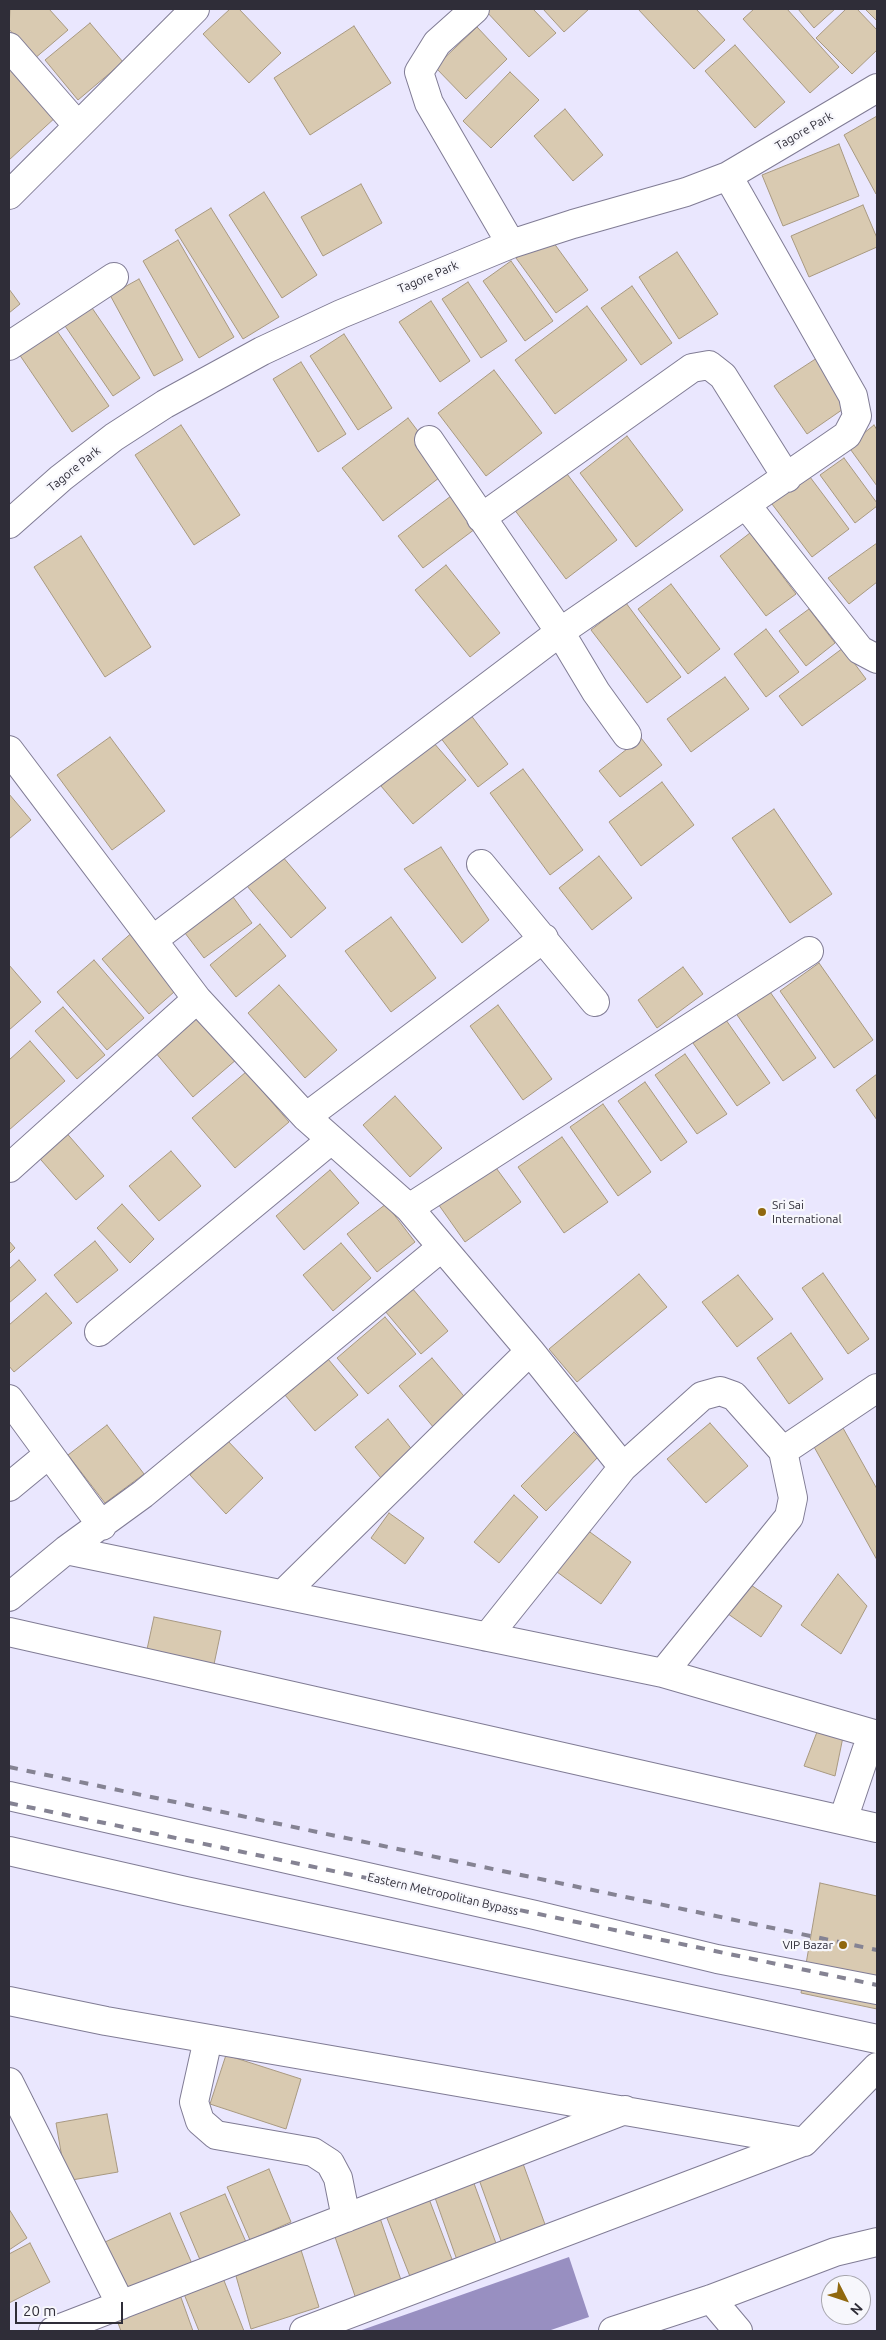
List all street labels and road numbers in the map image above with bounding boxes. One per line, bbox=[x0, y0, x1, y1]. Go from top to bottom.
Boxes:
street label: Tagore Park bbox=[773, 109, 835, 153]
street label: Tagore Park bbox=[396, 258, 460, 296]
street label: Tagore Park bbox=[45, 443, 103, 495]
street label: Eastern Metropolitan Bypass bbox=[366, 1870, 520, 1918]

